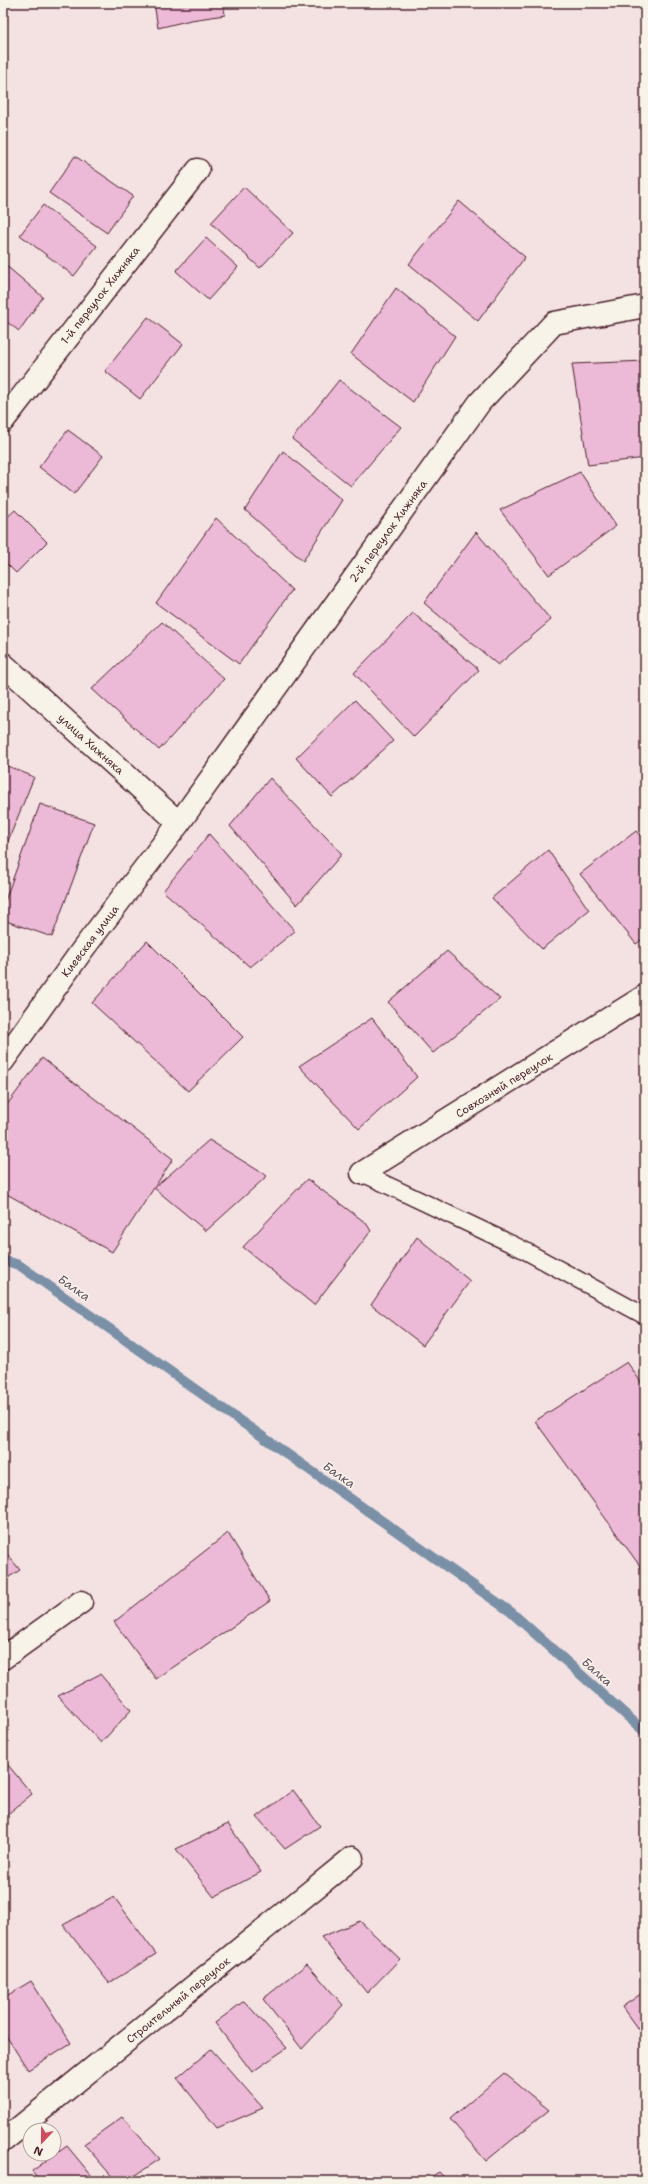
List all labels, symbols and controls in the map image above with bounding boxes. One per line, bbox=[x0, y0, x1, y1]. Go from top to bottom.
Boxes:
street label: 1-й переулок Хижняка bbox=[57, 243, 143, 347]
street label: 2-й переулок Хижняка bbox=[346, 477, 431, 585]
street label: улица Хижняка bbox=[54, 711, 127, 778]
street label: Киевская улица bbox=[58, 902, 123, 980]
street label: Совхозный переулок bbox=[453, 1049, 556, 1121]
water label: Балка bbox=[55, 1271, 93, 1305]
water label: Балка bbox=[320, 1458, 358, 1492]
water label: Балка bbox=[578, 1654, 616, 1690]
street label: Строительный переулок bbox=[123, 1954, 233, 2047]
north arrow bbox=[22, 2122, 62, 2162]
text: N bbox=[31, 2142, 45, 2159]

